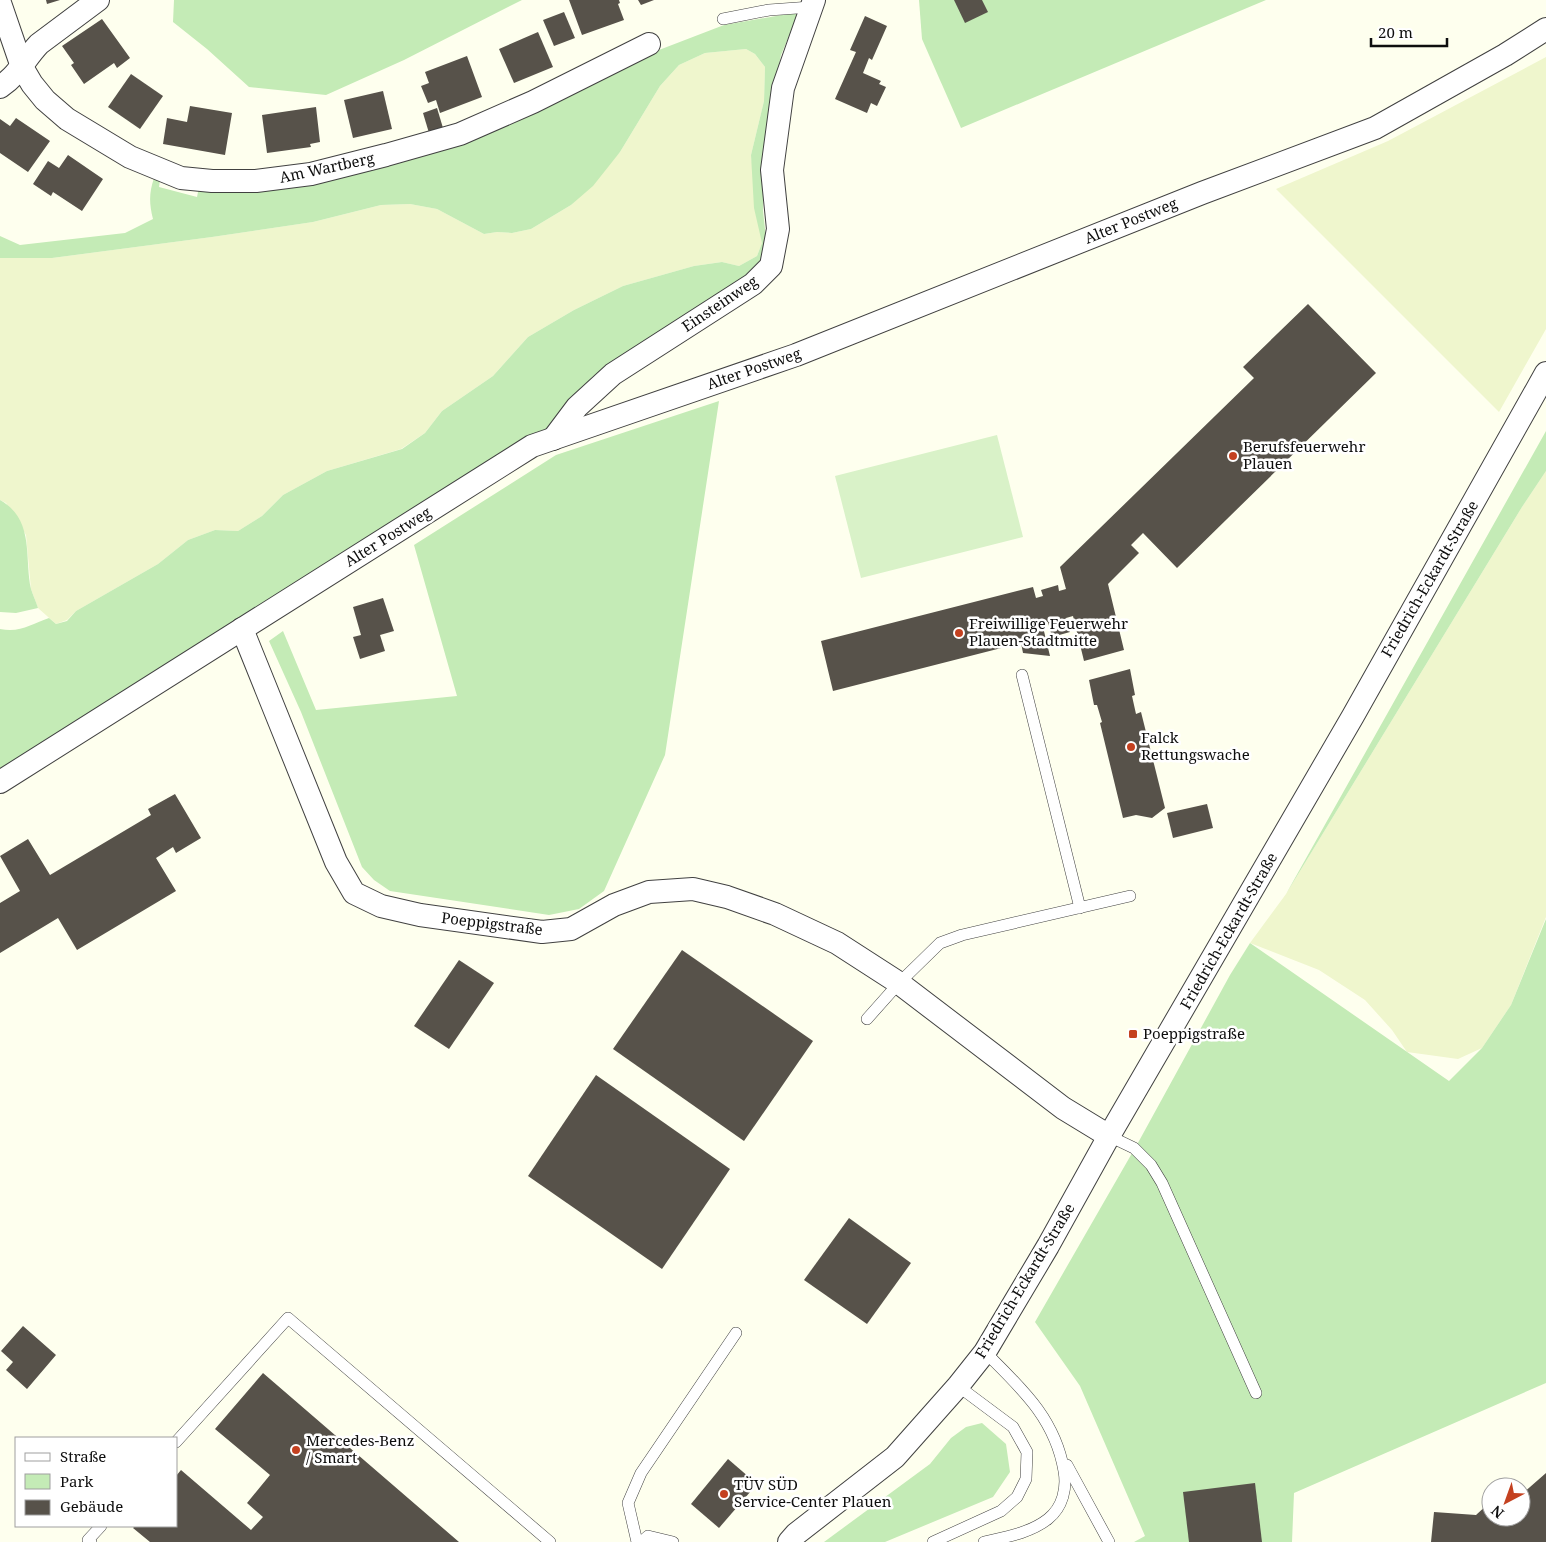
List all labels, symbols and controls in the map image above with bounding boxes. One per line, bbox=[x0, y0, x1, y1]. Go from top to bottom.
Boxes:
scale bar bbox=[1371, 15, 1447, 47]
text: 20 m bbox=[1378, 22, 1413, 42]
street label: Am Wartberg bbox=[278, 147, 376, 187]
street label: Alter Postweg bbox=[1081, 192, 1180, 248]
street label: Einsteinweg bbox=[678, 270, 761, 336]
street label: Alter Postweg bbox=[704, 343, 803, 394]
place label: Berufsfeuerwehr Plauen bbox=[1243, 436, 1365, 473]
marker: Berufsfeuerwehr Plauen bbox=[1227, 450, 1239, 462]
street label: Friedrich-Eckardt-Straße bbox=[1376, 496, 1482, 661]
street label: Alter Postweg bbox=[340, 502, 434, 571]
place label: Freiwillige Feuerwehr Plauen-Stadtmitte bbox=[969, 613, 1128, 650]
marker: Freiwillige Feuerwehr Plauen-Stadtmitte bbox=[953, 627, 965, 639]
place label: Falck Rettungswache bbox=[1141, 727, 1250, 764]
marker: Falck Rettungswache bbox=[1125, 741, 1137, 753]
street label: Friedrich-Eckardt-Straße bbox=[1175, 848, 1281, 1013]
street label: Poeppigstraße bbox=[440, 907, 544, 939]
place label: Poeppigstraße bbox=[1143, 1023, 1245, 1043]
marker: Poeppigstraße bbox=[1127, 1028, 1139, 1040]
street label: Friedrich-Eckardt-Straße bbox=[970, 1199, 1079, 1362]
place label: Mercedes-Benz / Smart bbox=[306, 1430, 414, 1467]
legend bbox=[15, 1437, 178, 1527]
marker: Mercedes-Benz / Smart bbox=[290, 1444, 302, 1456]
text: Straße bbox=[60, 1446, 106, 1466]
text: Park bbox=[60, 1471, 94, 1491]
place label: TÜV SÜD Service-Center Plauen bbox=[734, 1474, 892, 1511]
north arrow bbox=[1481, 1477, 1531, 1527]
marker: TÜV SÜD Service-Center Plauen bbox=[718, 1488, 730, 1500]
text: Gebäude bbox=[60, 1496, 123, 1516]
text: N bbox=[1487, 1501, 1508, 1523]

